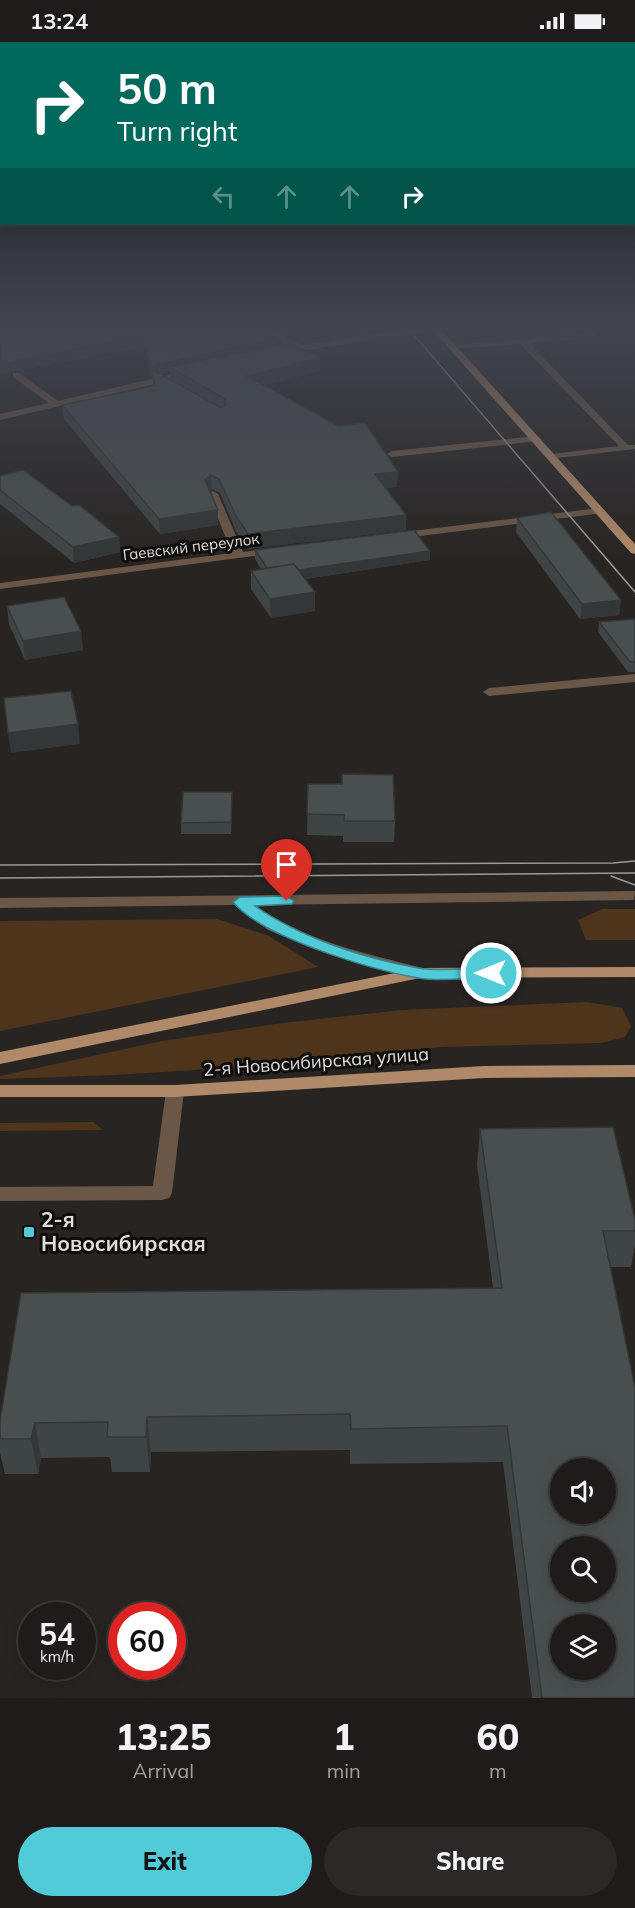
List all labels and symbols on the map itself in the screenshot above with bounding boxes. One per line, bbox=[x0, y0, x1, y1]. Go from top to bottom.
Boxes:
street label: Гаевский переулок bbox=[122, 529, 261, 564]
pin bbox=[261, 839, 312, 901]
position arrow bbox=[459, 941, 523, 1005]
street label: 2-я Новосибирская улица bbox=[202, 1042, 430, 1081]
place label: 2-я Новосибирская bbox=[41, 1206, 206, 1256]
marker: 2-я Новосибирская bbox=[22, 1225, 36, 1239]
speed limit sign: 60 bbox=[108, 1602, 186, 1680]

